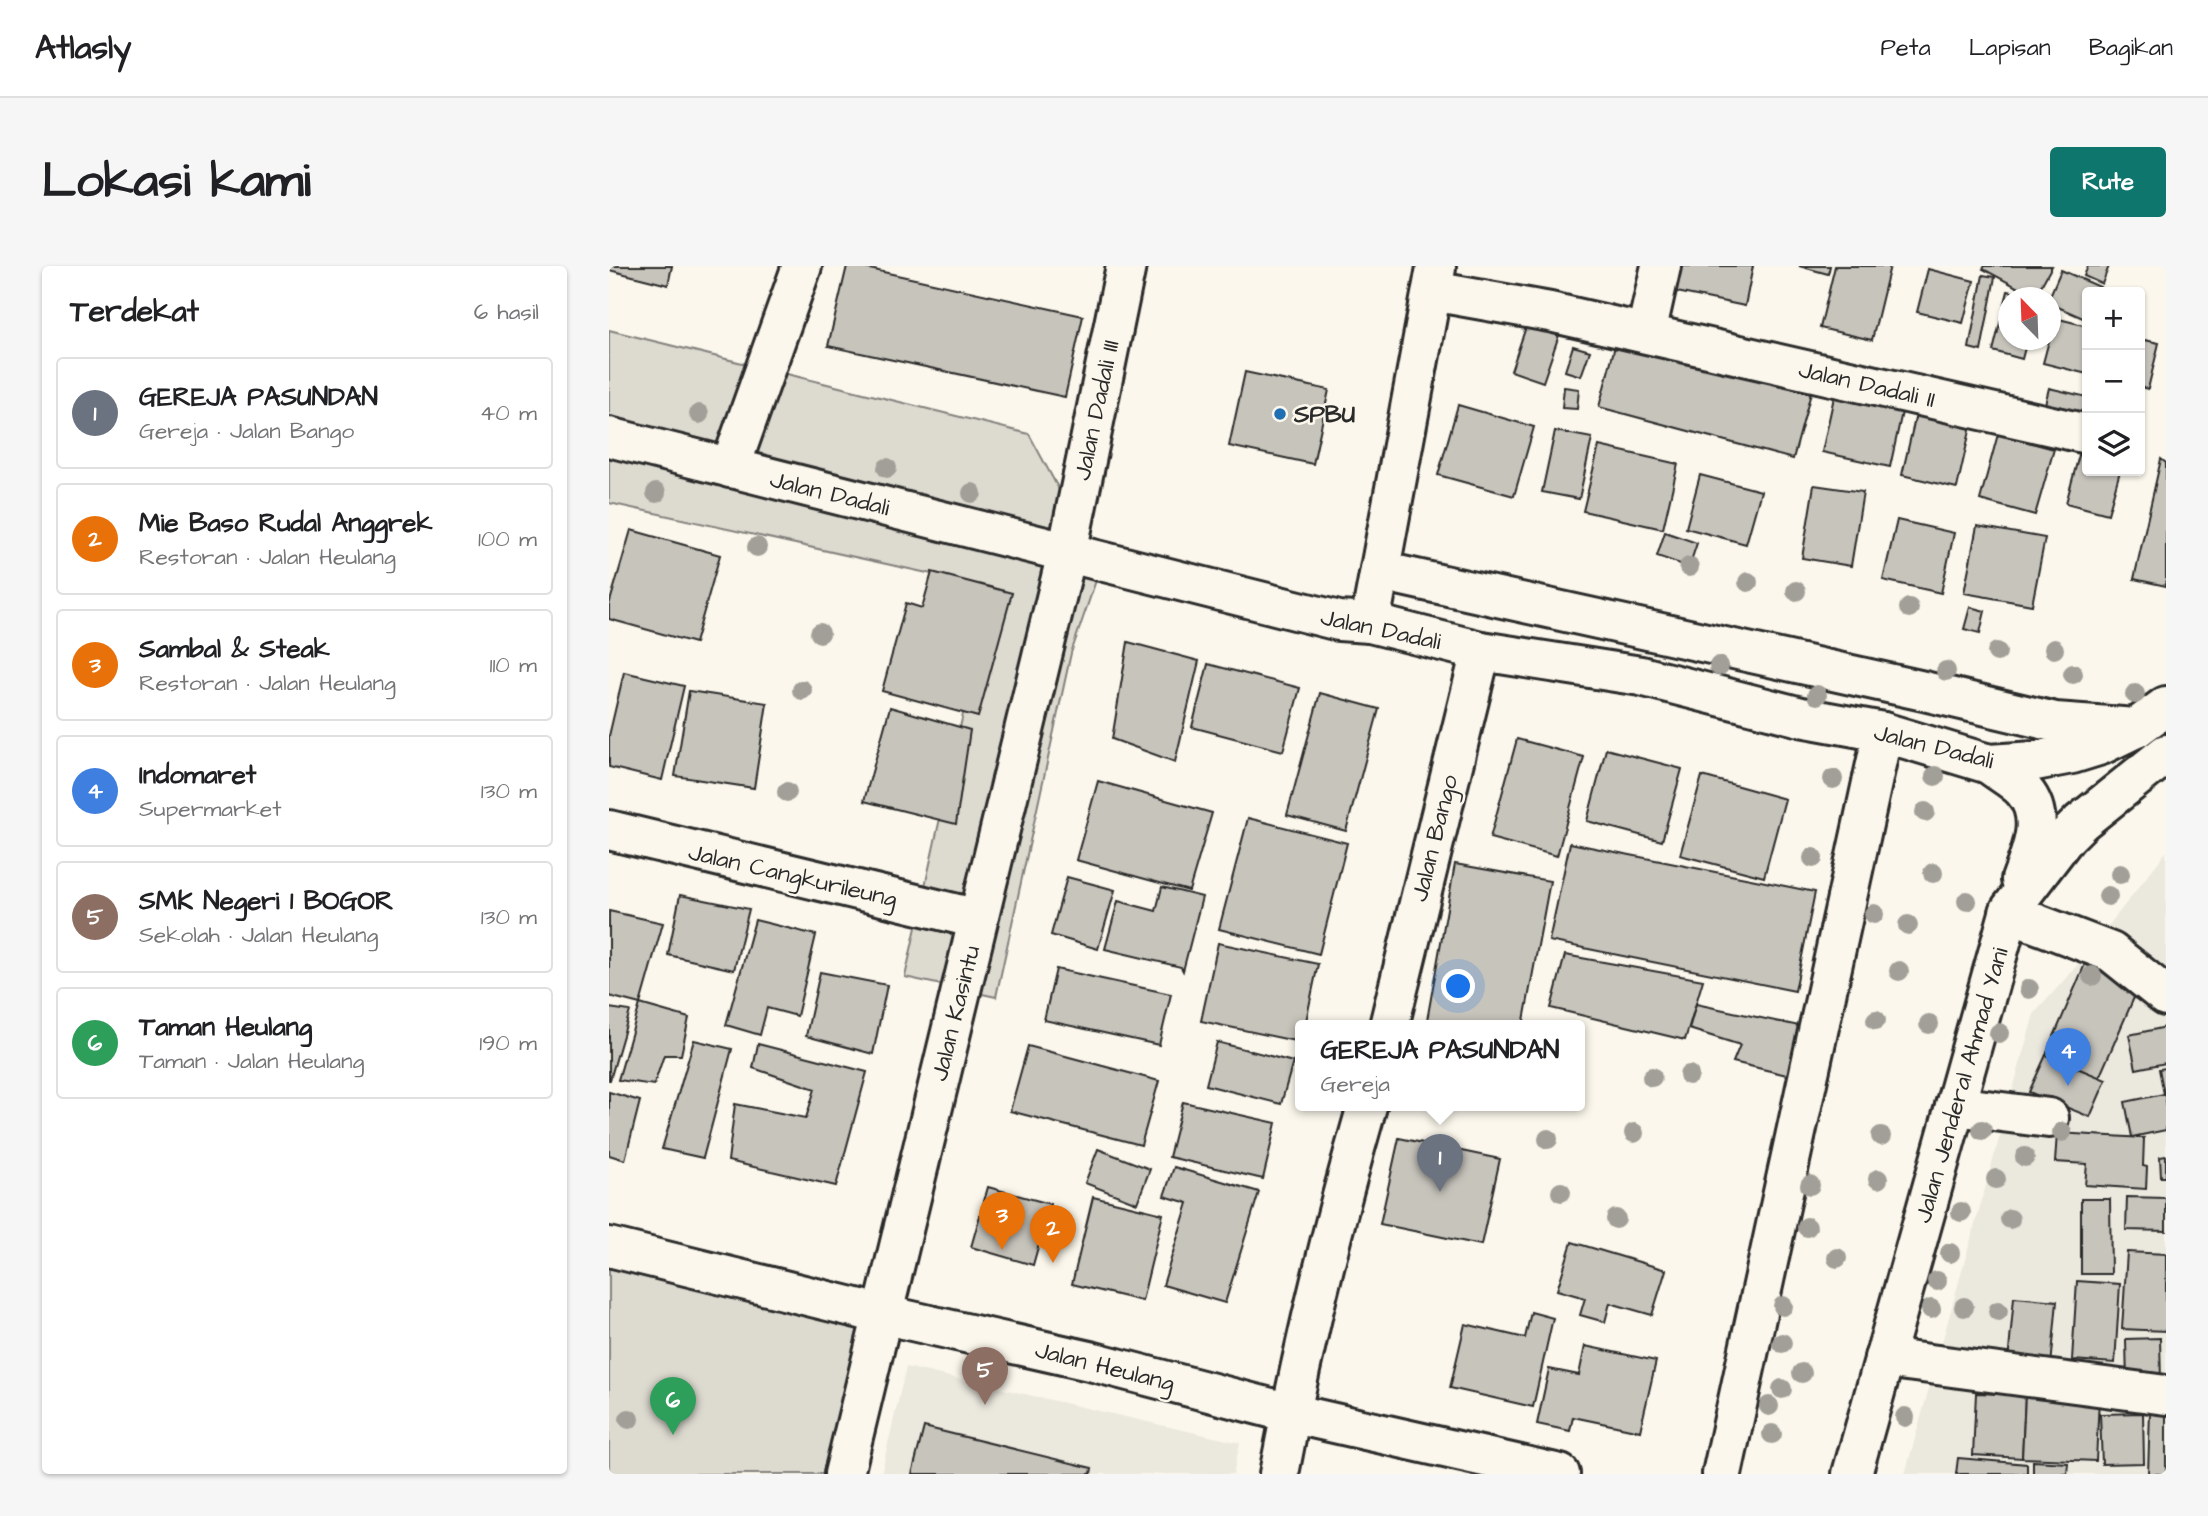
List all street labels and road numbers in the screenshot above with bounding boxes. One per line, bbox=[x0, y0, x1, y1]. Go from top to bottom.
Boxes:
street label: Jalan Dadali III bbox=[1066, 337, 1128, 484]
street label: Jalan Dadali II bbox=[1795, 353, 1938, 417]
street label: Jalan Dadali bbox=[766, 463, 894, 525]
street label: Jalan Dadali bbox=[1317, 601, 1444, 659]
street label: Jalan Dadali bbox=[1870, 716, 1998, 778]
street label: Jalan Bango bbox=[1403, 771, 1468, 905]
street label: Jalan Cangkurileung bbox=[685, 835, 900, 917]
street label: Jalan Kasintu bbox=[923, 942, 989, 1085]
street label: Jalan Jenderal Ahmad Yani bbox=[1906, 943, 2018, 1227]
street label: Jalan Heulang bbox=[1031, 1333, 1178, 1402]

